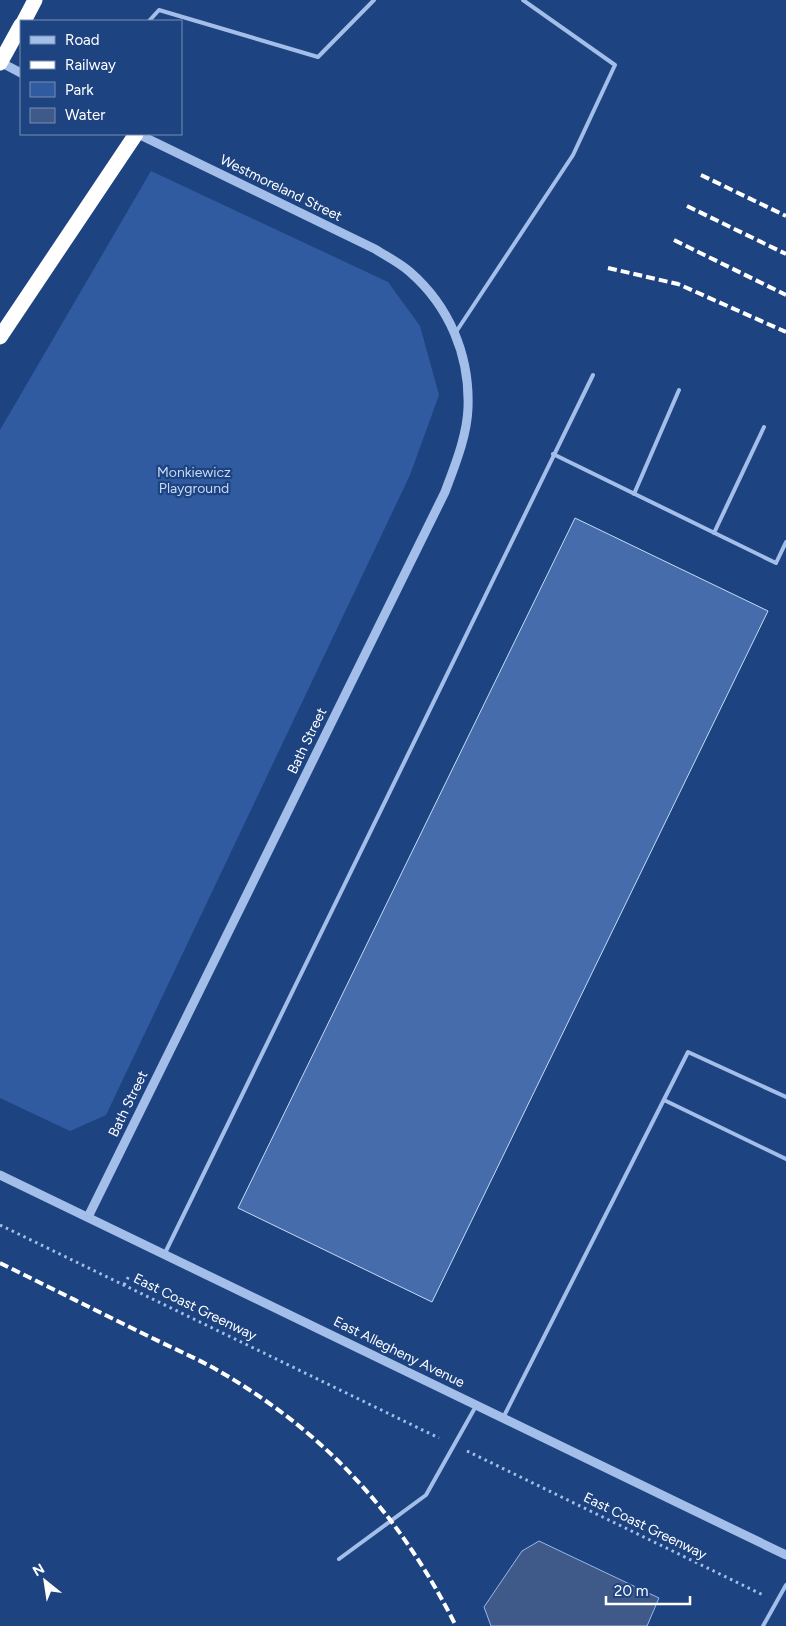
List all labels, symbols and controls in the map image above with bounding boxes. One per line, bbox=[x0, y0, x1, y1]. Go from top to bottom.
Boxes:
legend bbox=[20, 20, 182, 135]
text: Road bbox=[65, 31, 100, 49]
text: Railway bbox=[65, 56, 116, 74]
text: Park bbox=[65, 81, 94, 99]
text: Water bbox=[65, 106, 105, 124]
street label: Westmoreland Street bbox=[217, 151, 345, 225]
park label: Monkiewicz Playground bbox=[157, 464, 231, 497]
street label: Bath Street bbox=[284, 705, 330, 777]
street label: Bath Street bbox=[105, 1068, 151, 1140]
street label: East Coast Greenway bbox=[131, 1270, 260, 1344]
street label: East Allegheny Avenue bbox=[331, 1313, 468, 1391]
street label: East Coast Greenway bbox=[581, 1489, 710, 1563]
north arrow bbox=[20, 1556, 70, 1606]
text: N bbox=[30, 1560, 48, 1580]
scale bar bbox=[606, 1574, 690, 1606]
text: 20 m bbox=[614, 1582, 648, 1600]

